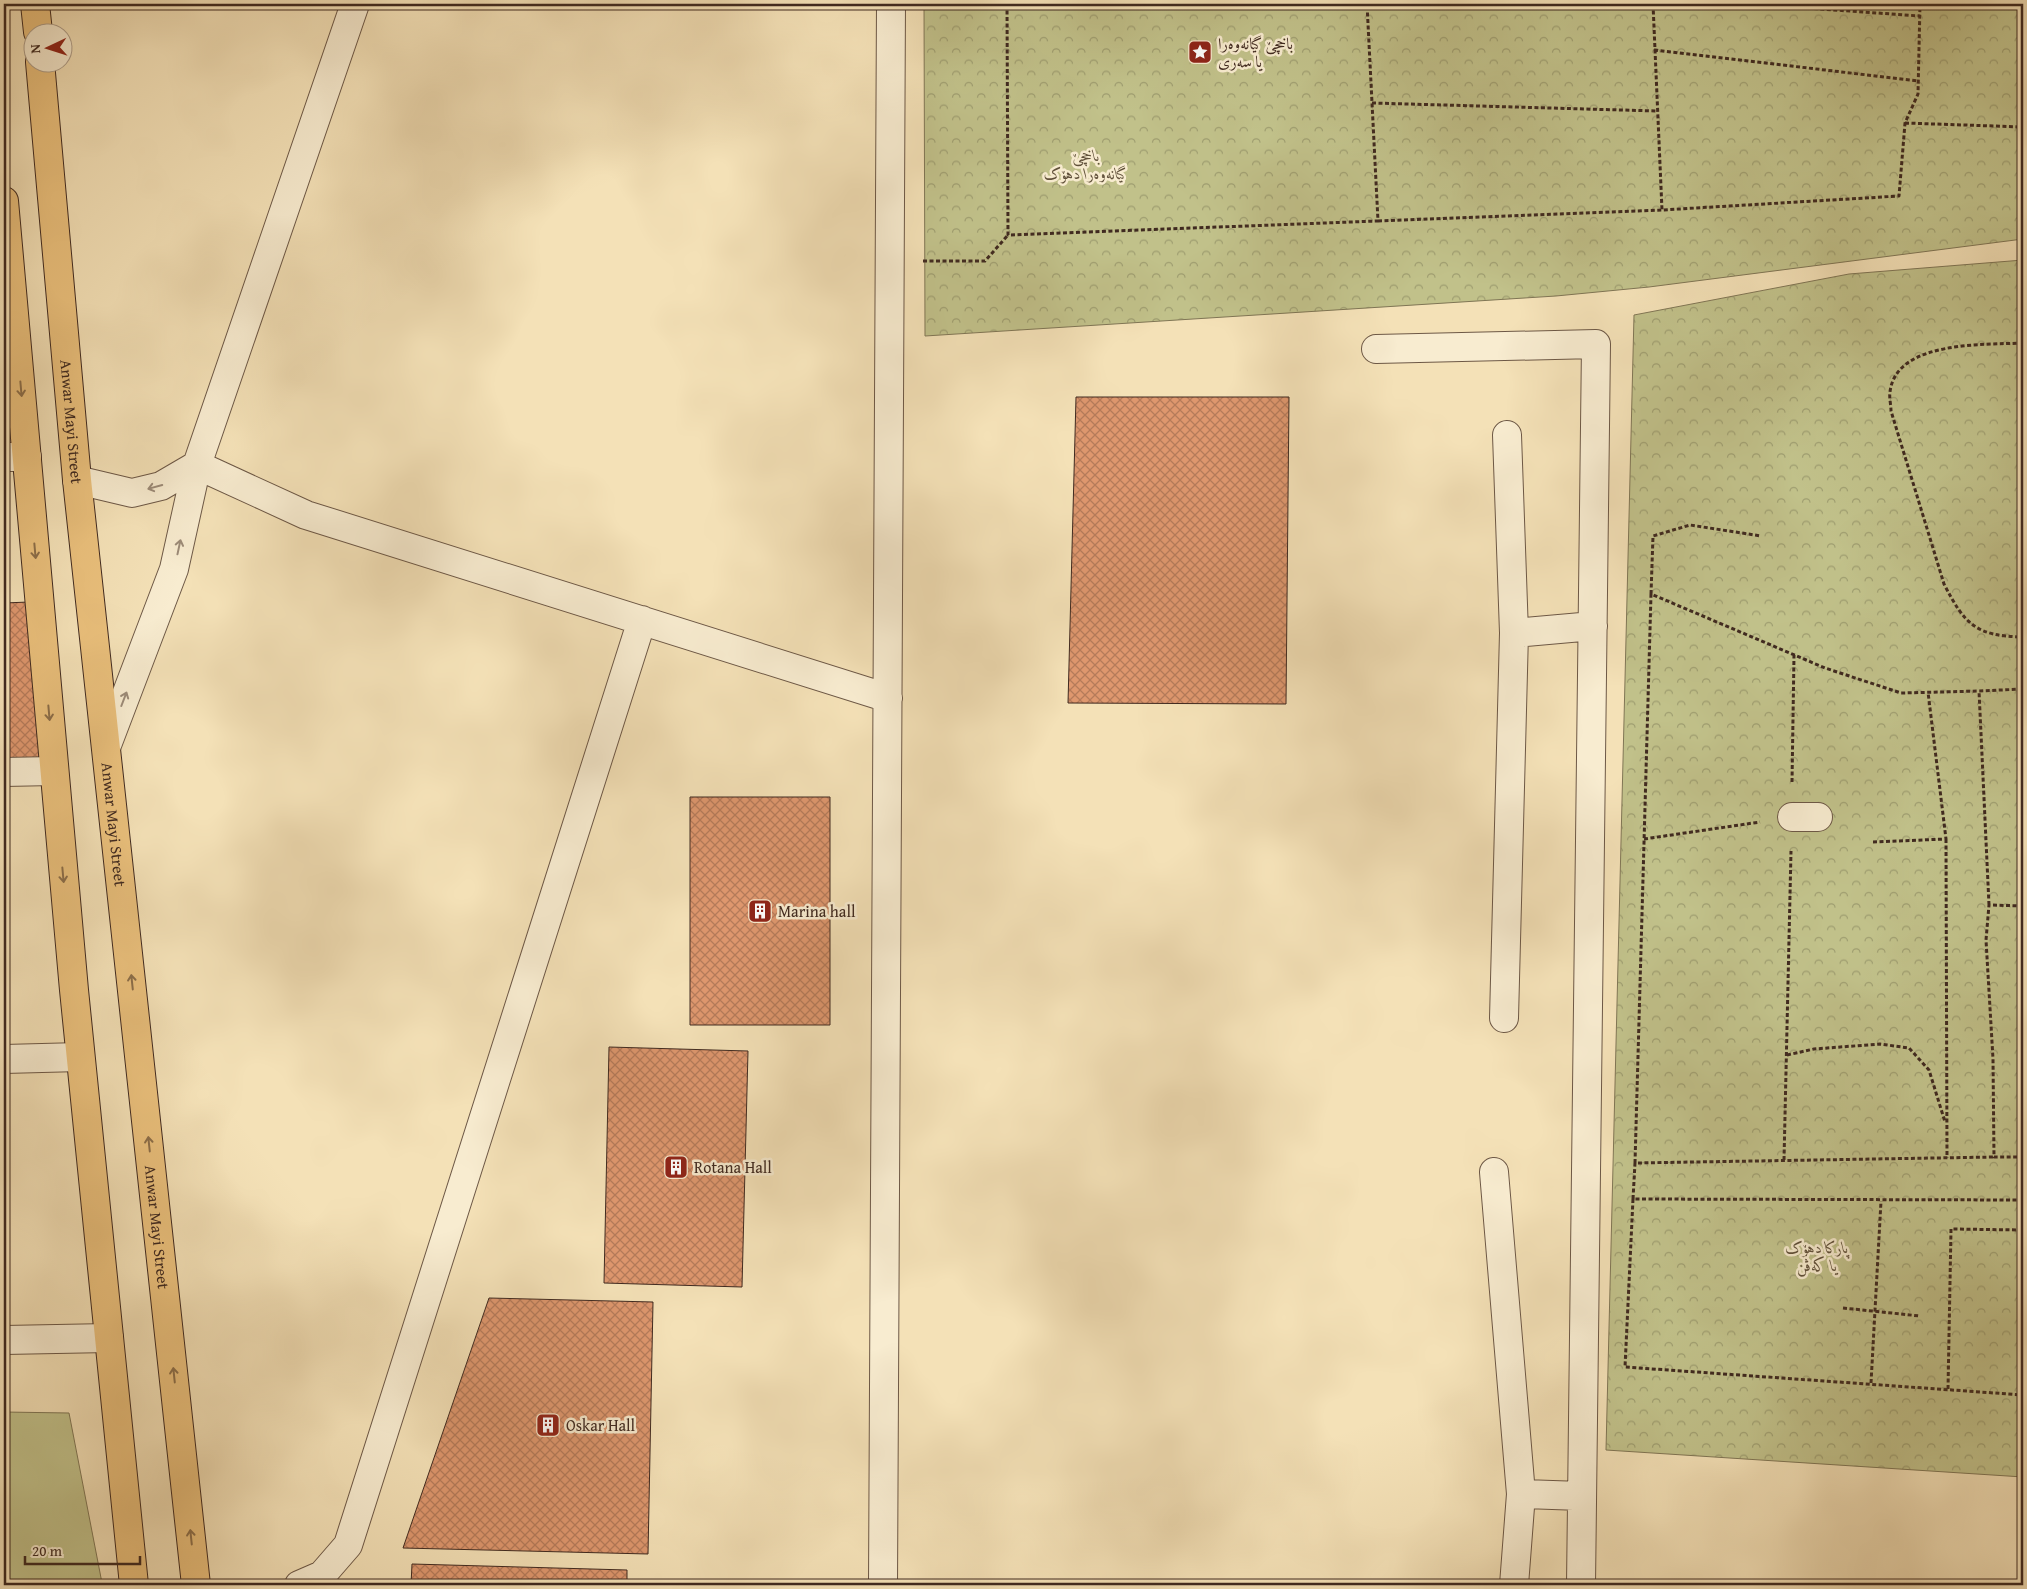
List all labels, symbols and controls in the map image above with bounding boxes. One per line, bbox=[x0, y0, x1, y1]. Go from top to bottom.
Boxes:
north arrow bbox=[22, 22, 72, 72]
place label: باخچێ گیانەوەرا یا سەری bbox=[1218, 31, 1293, 73]
place icon: باخچێ گیانەوەرا یا سەری bbox=[1187, 39, 1213, 65]
text: N bbox=[25, 43, 45, 54]
park label: باخچێ گیانه‌وه‌را دهۆک bbox=[1044, 143, 1128, 185]
street label: Anwar Mayi Street bbox=[54, 358, 89, 485]
one-way arrow bbox=[16, 381, 25, 397]
one-way arrow bbox=[147, 483, 163, 492]
one-way arrow bbox=[175, 539, 184, 555]
one-way arrow bbox=[30, 543, 40, 559]
one-way arrow bbox=[120, 692, 129, 708]
one-way arrow bbox=[44, 704, 54, 720]
street label: Anwar Mayi Street bbox=[95, 761, 133, 888]
one-way arrow bbox=[59, 866, 68, 882]
building icon: Marina hall bbox=[747, 898, 773, 924]
place label: Marina hall bbox=[778, 899, 856, 923]
one-way arrow bbox=[127, 975, 137, 991]
one-way arrow bbox=[144, 1136, 154, 1152]
building icon: Rotana Hall bbox=[663, 1154, 689, 1180]
place label: Rotana Hall bbox=[694, 1155, 772, 1179]
street label: Anwar Mayi Street bbox=[139, 1164, 176, 1291]
park label: پاركا دهۆک يا كەڤن bbox=[1785, 1235, 1851, 1277]
one-way arrow bbox=[169, 1367, 179, 1383]
building icon: Oskar Hall bbox=[535, 1412, 561, 1438]
place label: Oskar Hall bbox=[566, 1413, 636, 1437]
one-way arrow bbox=[186, 1529, 196, 1545]
scale bar bbox=[25, 1534, 140, 1566]
text: 20 m bbox=[32, 1540, 63, 1561]

